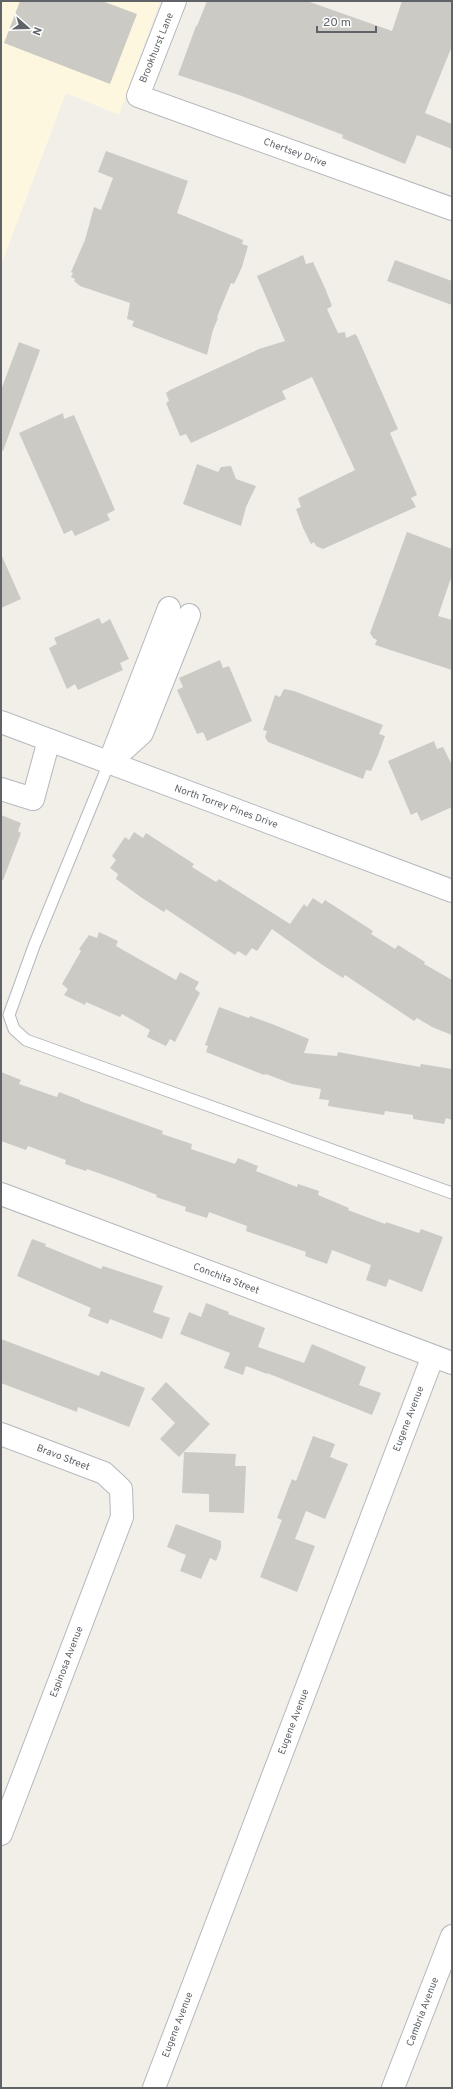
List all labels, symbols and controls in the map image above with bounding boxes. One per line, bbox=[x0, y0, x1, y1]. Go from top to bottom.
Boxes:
north arrow bbox=[8, 8, 48, 48]
scale bar bbox=[317, 8, 376, 34]
street label: Brookhurst Lane bbox=[137, 11, 177, 85]
text: 20 m bbox=[323, 15, 351, 31]
text: N bbox=[29, 25, 44, 37]
street label: Chertsey Drive bbox=[262, 136, 328, 170]
street label: North Torrey Pines Drive bbox=[172, 782, 280, 832]
street label: Conchita Street bbox=[191, 1260, 261, 1298]
street label: Eugene Avenue bbox=[391, 1384, 427, 1454]
street label: Bravo Street bbox=[35, 1442, 92, 1474]
street label: Espinosa Avenue bbox=[47, 1625, 87, 1699]
street label: Eugene Avenue bbox=[276, 1687, 312, 1757]
street label: Cambria Avenue bbox=[404, 1976, 442, 2048]
street label: Eugene Avenue bbox=[160, 1990, 196, 2060]

